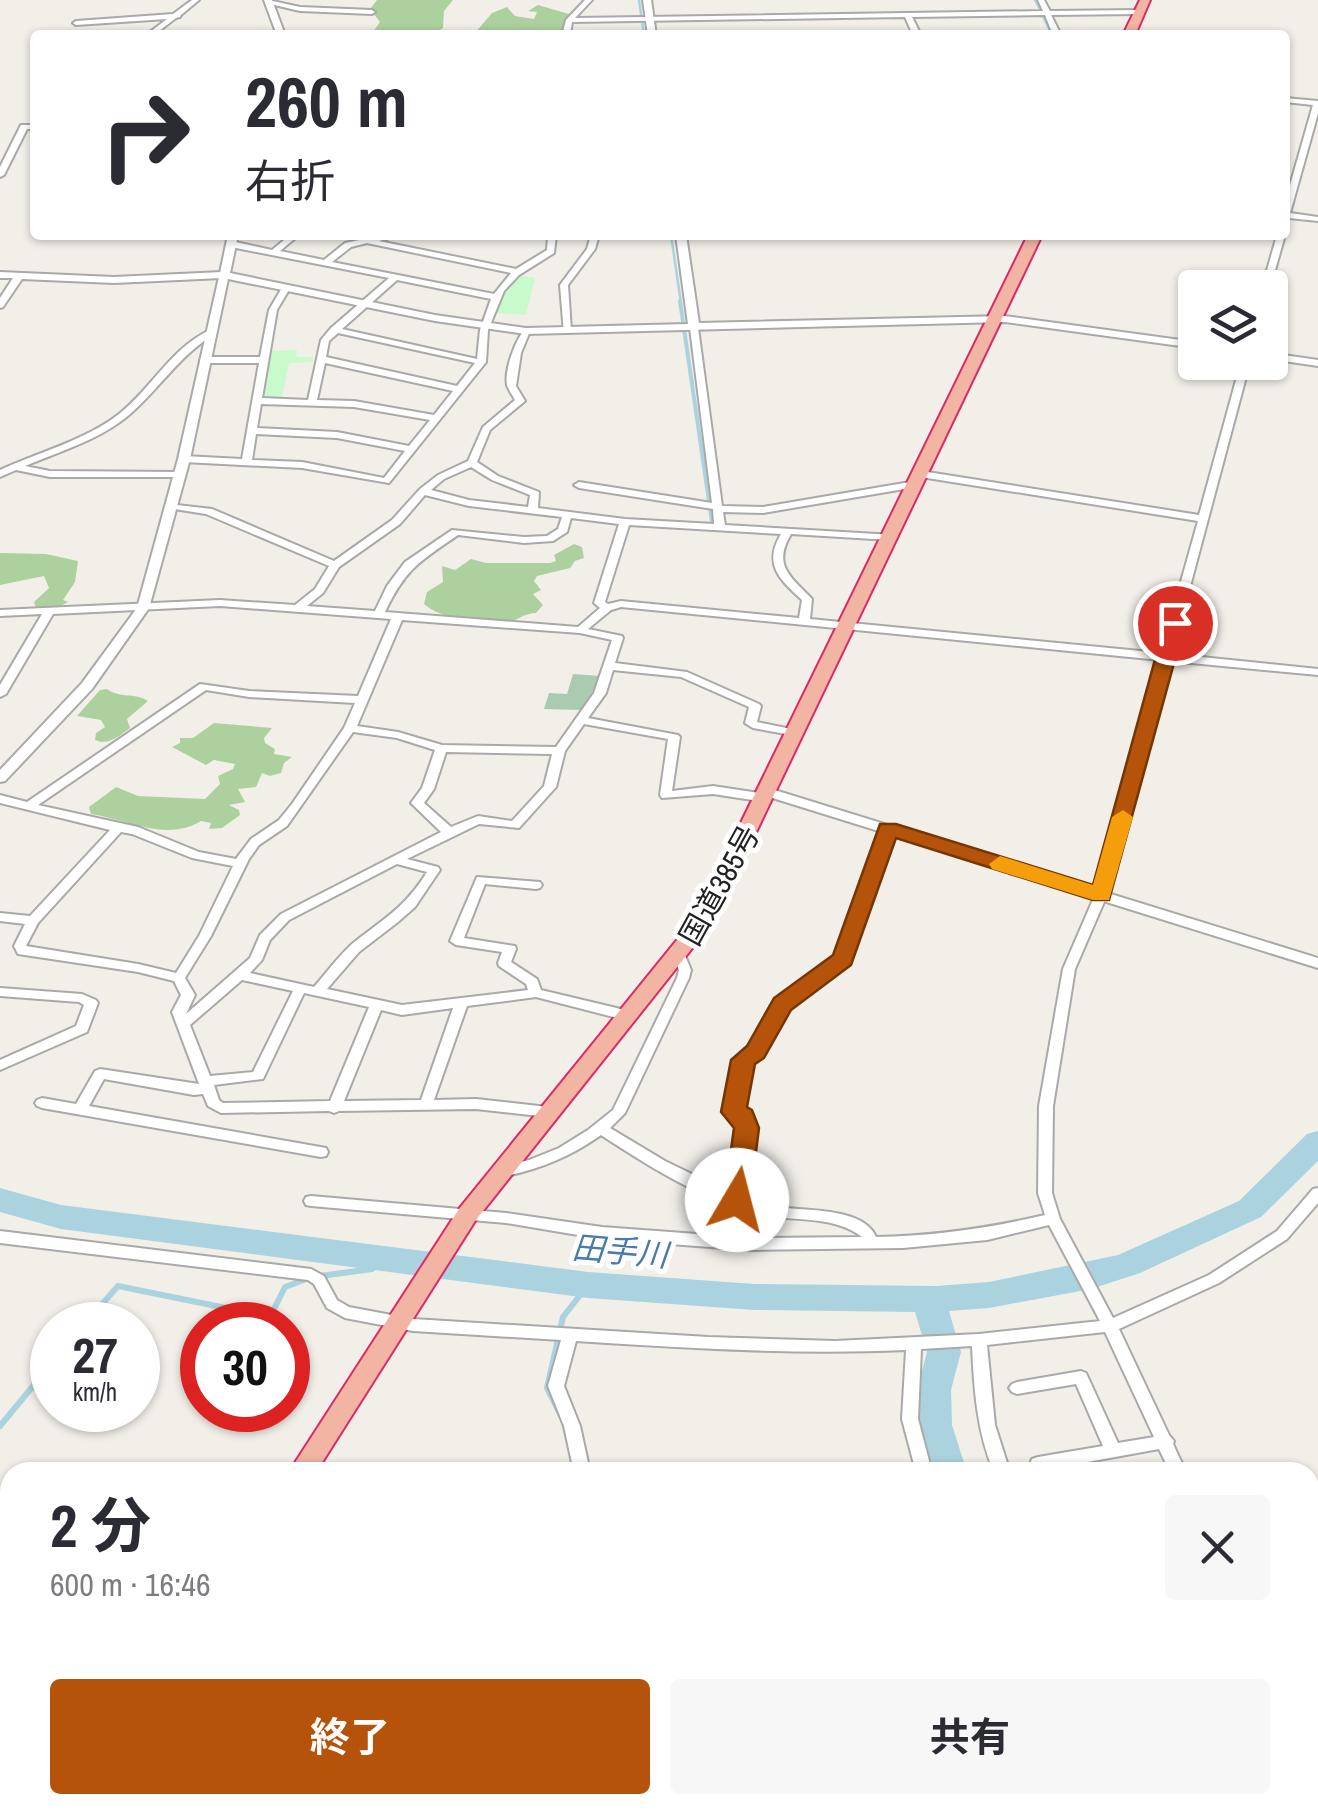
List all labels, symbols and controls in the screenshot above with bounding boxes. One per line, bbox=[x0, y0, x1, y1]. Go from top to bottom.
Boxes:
text: 260 m bbox=[245, 55, 408, 149]
icon: right bbox=[80, 70, 210, 200]
text: 右折 bbox=[245, 150, 335, 211]
map controls bbox=[1178, 270, 1288, 380]
button: layers bbox=[1178, 270, 1288, 380]
pin bbox=[1133, 581, 1218, 666]
icon: arrive bbox=[1148, 596, 1203, 651]
street label: 国道385号 bbox=[670, 818, 768, 952]
position arrow bbox=[685, 1148, 789, 1252]
water label: 田手川 bbox=[570, 1225, 673, 1277]
speed limit sign: 30 bbox=[180, 1302, 310, 1432]
text: 27 bbox=[72, 1321, 118, 1389]
text: km/h bbox=[73, 1375, 117, 1409]
text: 2 分 bbox=[50, 1485, 151, 1566]
button: close bbox=[1165, 1495, 1270, 1600]
text: 600 m · 16:46 bbox=[50, 1563, 210, 1606]
button: 終了 bbox=[50, 1679, 650, 1794]
button: 共有 bbox=[670, 1679, 1270, 1794]

